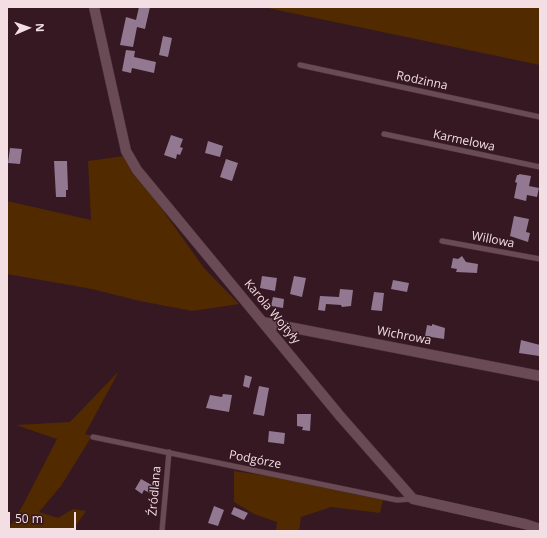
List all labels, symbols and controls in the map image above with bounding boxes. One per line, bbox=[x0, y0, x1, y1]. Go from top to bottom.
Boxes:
north arrow bbox=[8, 8, 48, 48]
text: N bbox=[33, 23, 48, 32]
street label: Rodzinna bbox=[395, 69, 449, 93]
street label: Karmelowa bbox=[432, 127, 496, 155]
street label: Willowa bbox=[470, 229, 516, 251]
street label: Karola Wojtyły bbox=[241, 277, 303, 347]
street label: Wichrowa bbox=[375, 324, 433, 348]
street label: Podgórze bbox=[228, 448, 282, 472]
street label: Źródlana bbox=[146, 465, 164, 517]
scale bar bbox=[10, 504, 78, 530]
text: 50 m bbox=[15, 510, 43, 527]

